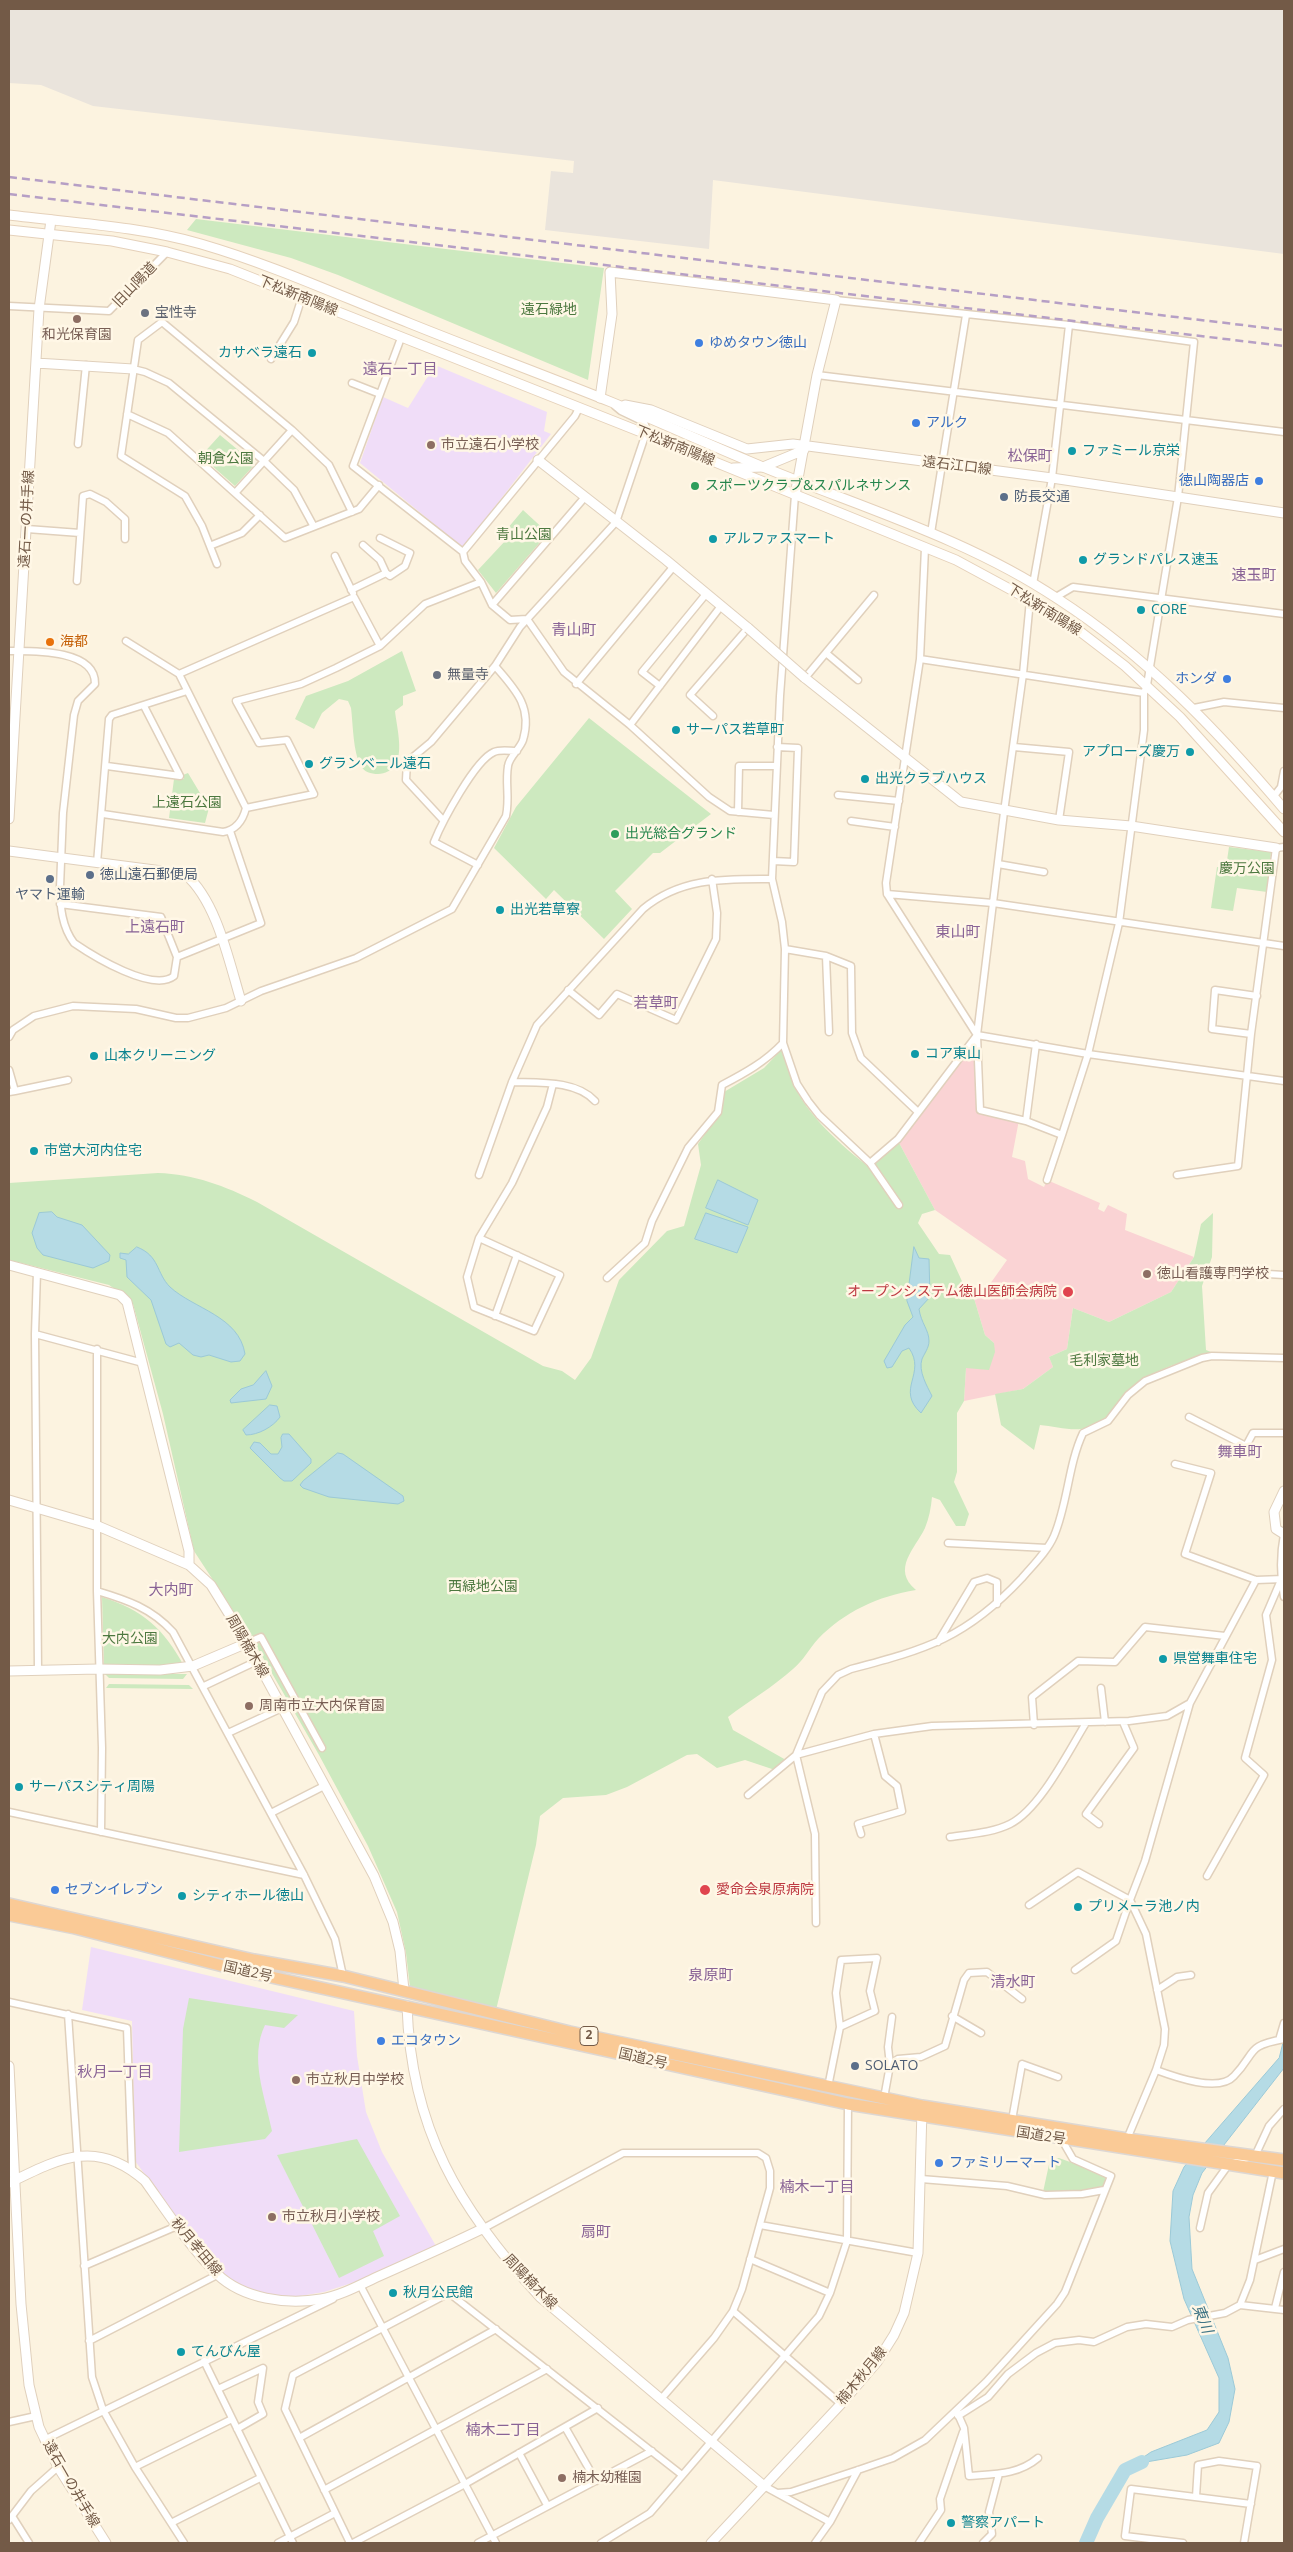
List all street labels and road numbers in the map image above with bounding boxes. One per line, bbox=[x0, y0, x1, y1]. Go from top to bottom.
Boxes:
street label: 旧山陽道 bbox=[110, 259, 160, 311]
street label: 下松新南陽線 bbox=[256, 272, 340, 320]
street label: 下松新南陽線 bbox=[633, 422, 717, 470]
street label: 遠石江口線 bbox=[921, 453, 993, 479]
street label: 遠石一の井手線 bbox=[16, 470, 38, 568]
street label: 下松新南陽線 bbox=[1004, 581, 1084, 639]
street label: 周陽楠木線 bbox=[222, 1611, 272, 1681]
street label: 国道2号 bbox=[222, 1958, 274, 1986]
road number: 2 bbox=[580, 2026, 598, 2045]
street label: 国道2号 bbox=[617, 2045, 669, 2073]
street label: 国道2号 bbox=[1015, 2124, 1067, 2148]
street label: 秋月孝田線 bbox=[167, 2215, 225, 2279]
street label: 周陽楠木線 bbox=[500, 2251, 560, 2313]
street label: 楠木秋月線 bbox=[833, 2344, 891, 2408]
street label: 遠石一の井手線 bbox=[39, 2437, 103, 2531]

